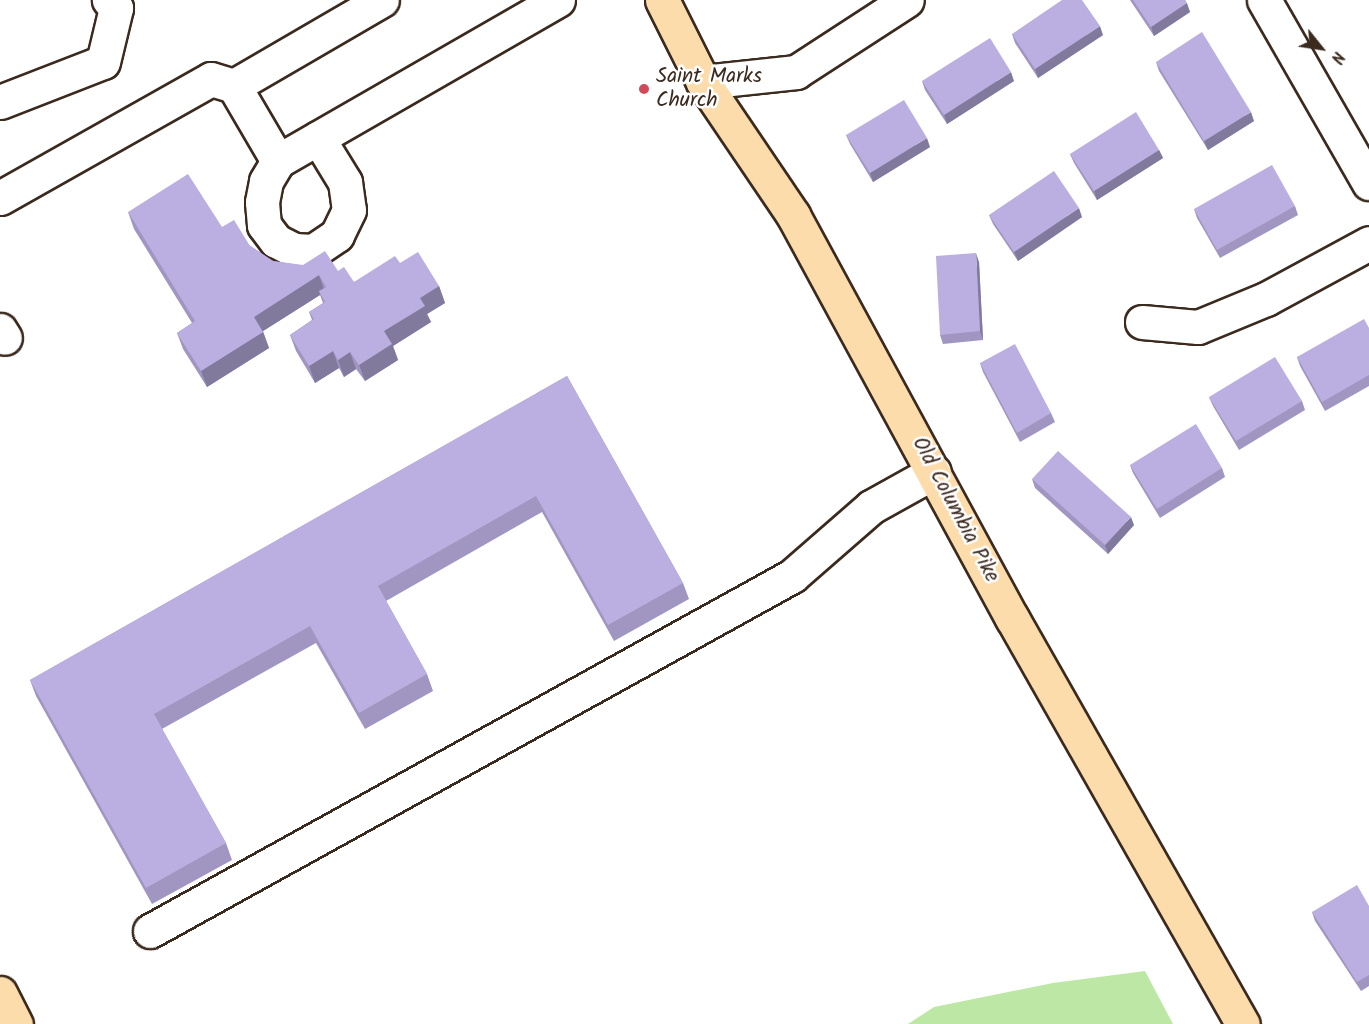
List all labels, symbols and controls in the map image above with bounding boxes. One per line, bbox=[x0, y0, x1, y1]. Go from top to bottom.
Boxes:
north arrow bbox=[1291, 18, 1351, 78]
text: N bbox=[1324, 47, 1350, 68]
place label: Saint Marks Church bbox=[656, 64, 762, 114]
marker: Saint Marks Church bbox=[637, 82, 651, 96]
street label: Old Columbia Pike bbox=[906, 433, 1004, 587]

